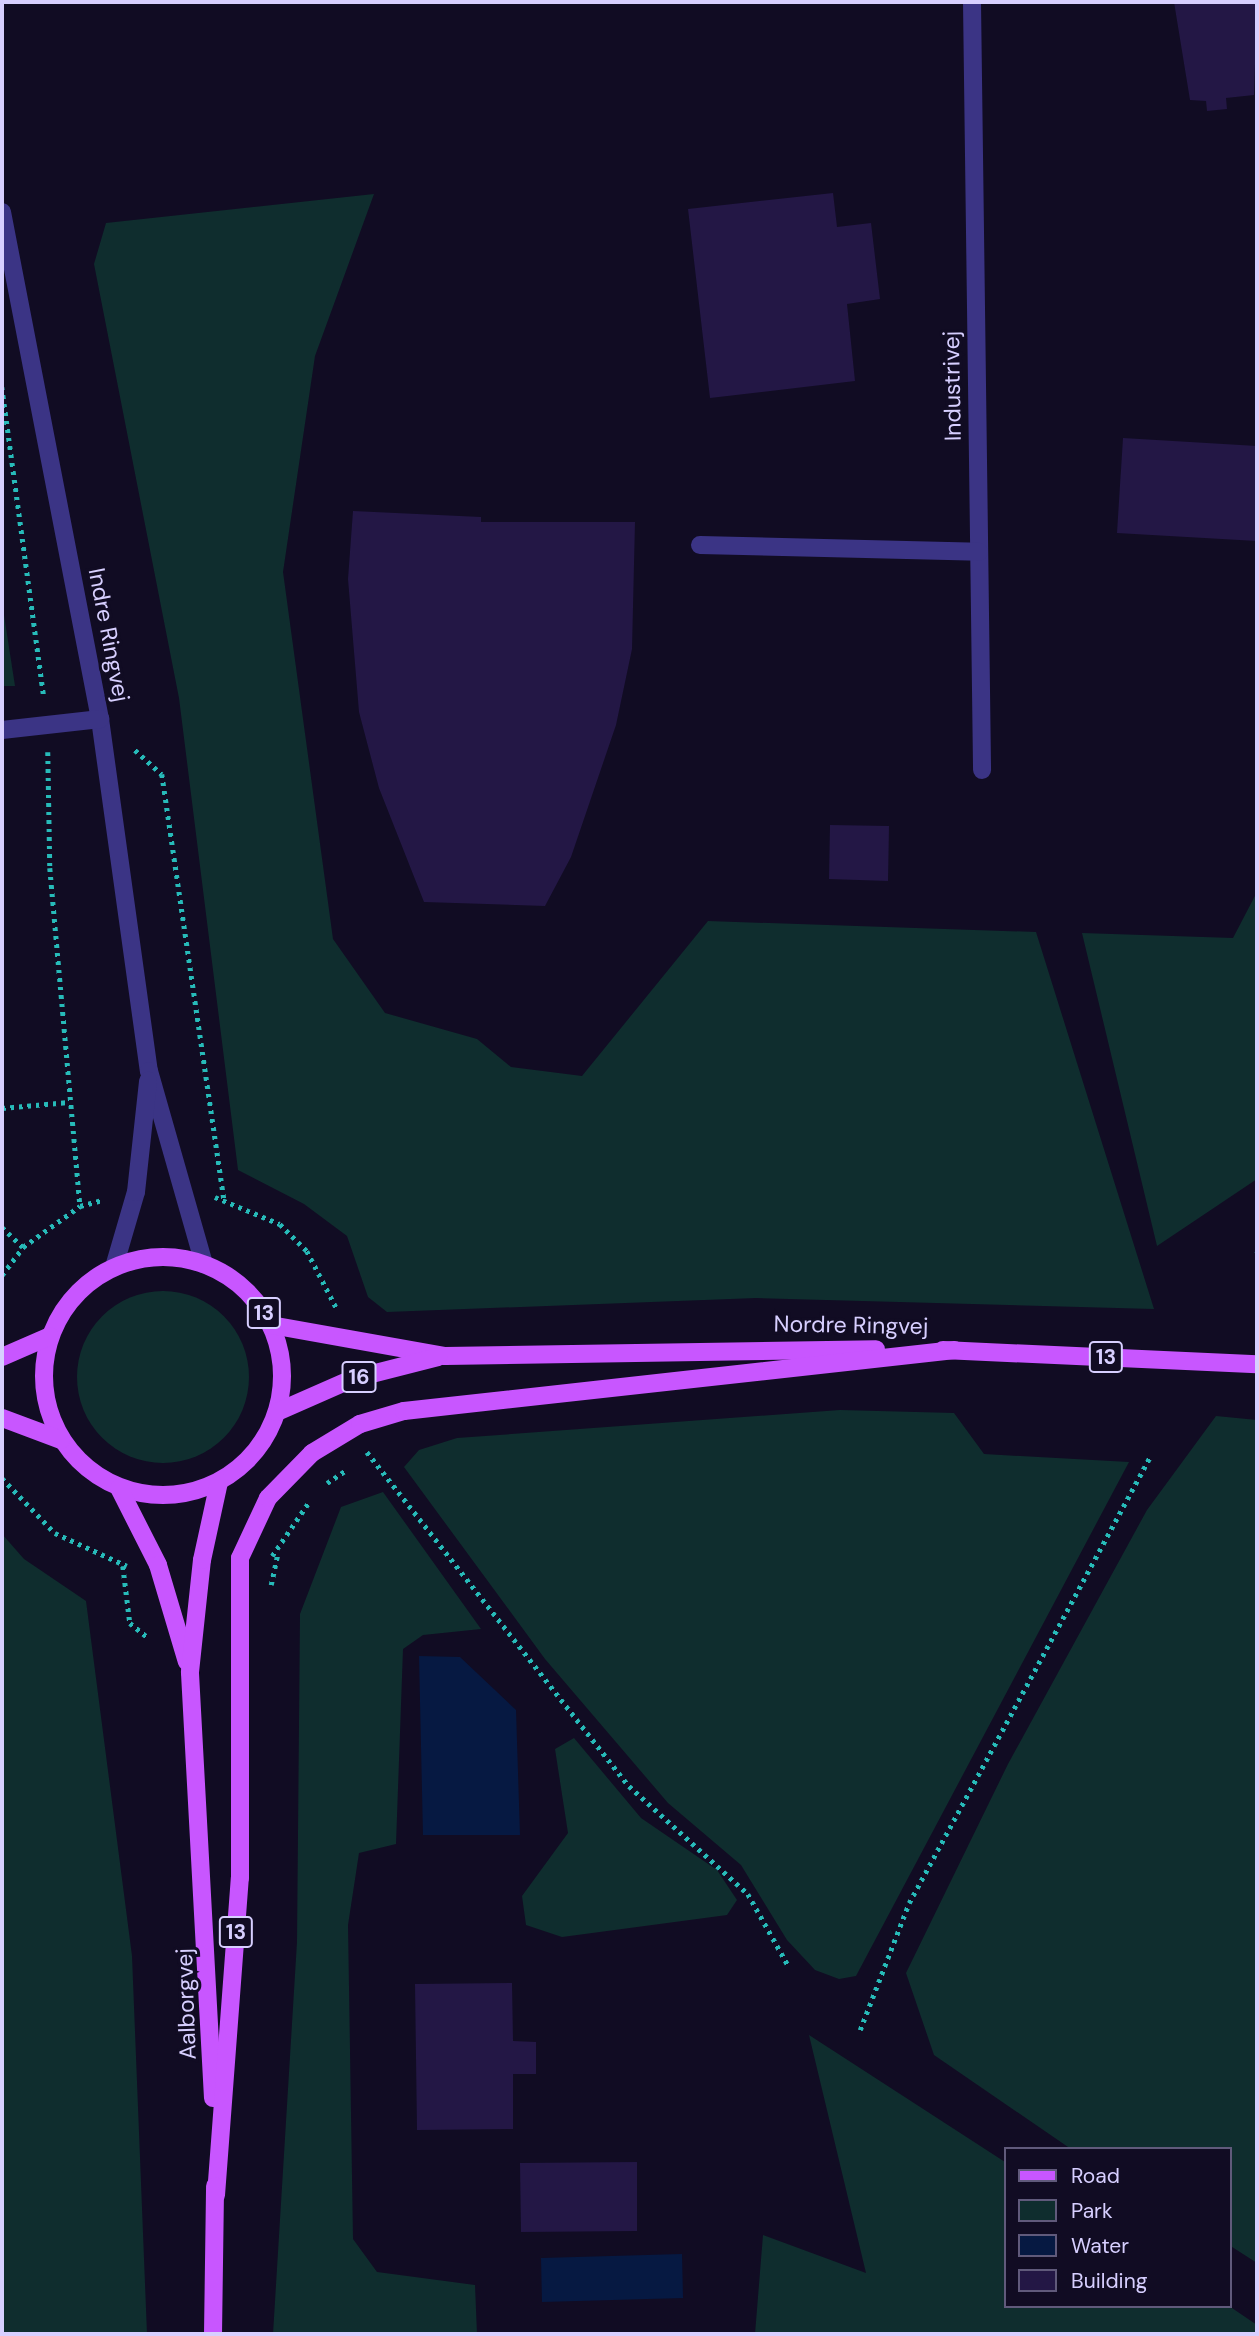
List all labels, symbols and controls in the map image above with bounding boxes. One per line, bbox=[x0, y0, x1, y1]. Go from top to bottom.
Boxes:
street label: Industrivej bbox=[937, 331, 967, 441]
street label: Indre Ringvej bbox=[83, 566, 135, 704]
road number: 13 bbox=[246, 1296, 282, 1330]
street label: Nordre Ringvej bbox=[773, 1310, 929, 1340]
road number: 13 bbox=[1088, 1340, 1124, 1374]
road number: 16 bbox=[342, 1360, 376, 1394]
road number: 13 bbox=[218, 1914, 254, 1950]
street label: Aalborgvej bbox=[170, 1948, 202, 2060]
legend bbox=[1004, 2147, 1231, 2308]
text: Road bbox=[1071, 2162, 1120, 2190]
text: Park bbox=[1071, 2197, 1112, 2225]
text: Water bbox=[1071, 2232, 1129, 2260]
text: Building bbox=[1071, 2267, 1147, 2295]

